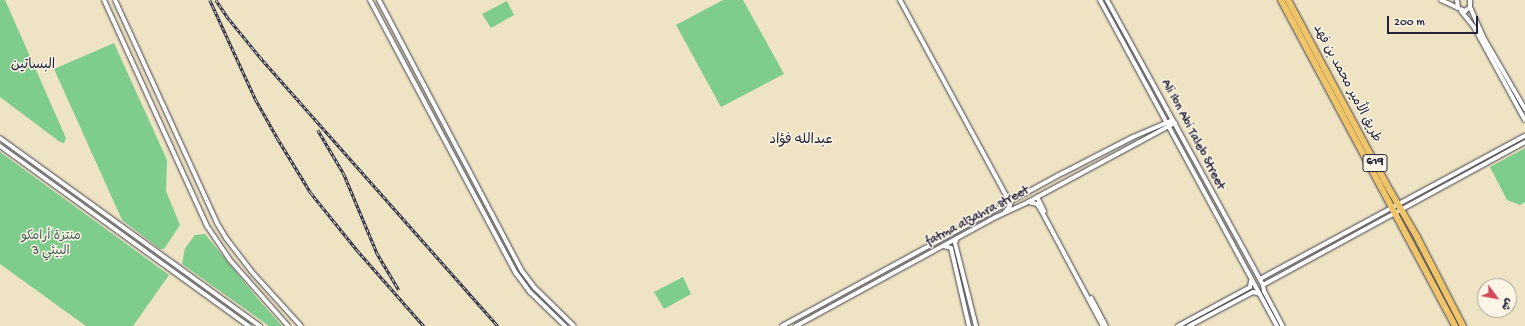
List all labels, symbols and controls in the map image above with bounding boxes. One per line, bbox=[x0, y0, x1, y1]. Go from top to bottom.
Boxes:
scale bar bbox=[1389, 8, 1480, 34]
text: 200 m bbox=[1394, 16, 1425, 30]
street label: طريق الأمير محمد بن فهد bbox=[1308, 23, 1384, 145]
district label: البساتين bbox=[11, 58, 55, 74]
street label: Ali Ibn Abi Taleb Street bbox=[1156, 77, 1228, 193]
district label: عبدالله فؤاد bbox=[769, 133, 833, 149]
road number: 619 bbox=[1362, 153, 1388, 173]
street label: fatma alzahra street bbox=[924, 183, 1032, 251]
park label: منتزة أرامكو البيئي 3 bbox=[21, 230, 81, 261]
north arrow bbox=[1477, 278, 1517, 318]
text: ش bbox=[1498, 296, 1515, 312]

